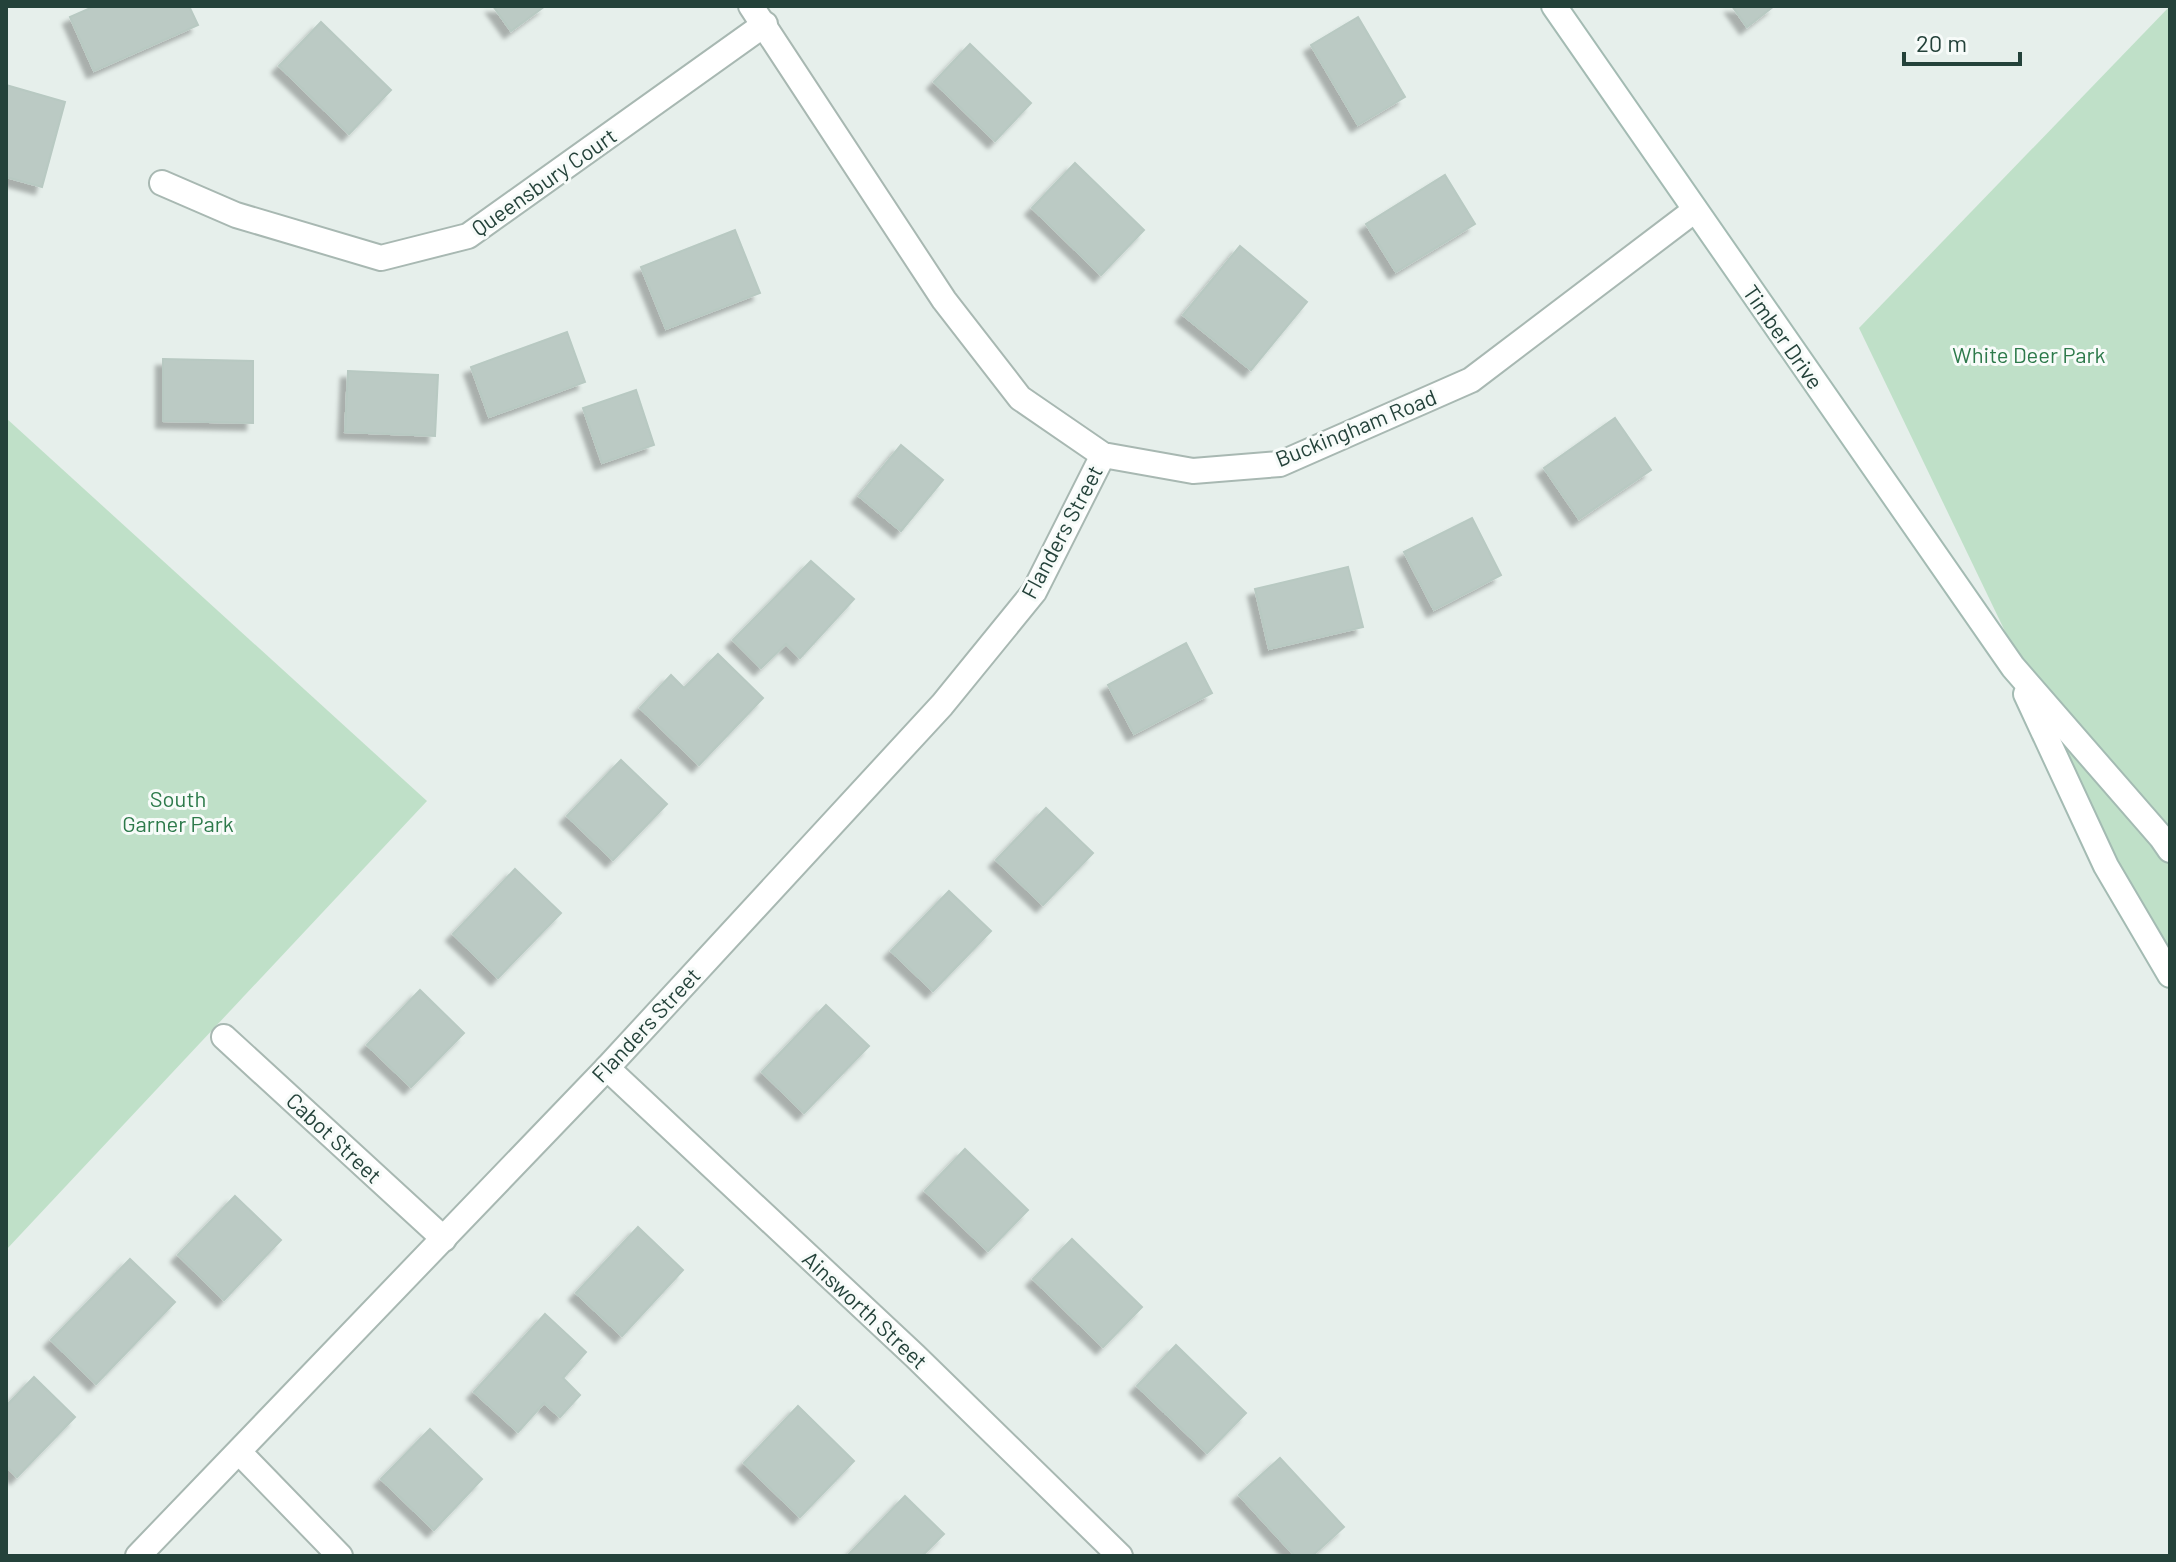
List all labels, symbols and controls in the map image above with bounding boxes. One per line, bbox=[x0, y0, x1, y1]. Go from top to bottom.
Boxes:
scale bar bbox=[1904, 16, 2020, 66]
text: 20 m bbox=[1916, 28, 1967, 57]
street label: Queensbury Court bbox=[466, 122, 621, 241]
street label: Timber Drive bbox=[1738, 279, 1829, 393]
park label: White Deer Park bbox=[1952, 341, 2106, 367]
street label: Buckingham Road bbox=[1271, 383, 1440, 471]
street label: Flanders Street bbox=[1015, 460, 1107, 603]
park label: South Garner Park bbox=[122, 785, 234, 836]
street label: Flanders Street bbox=[586, 962, 705, 1087]
street label: Cabot Street bbox=[282, 1087, 388, 1188]
street label: Ainsworth Street bbox=[798, 1245, 933, 1374]

